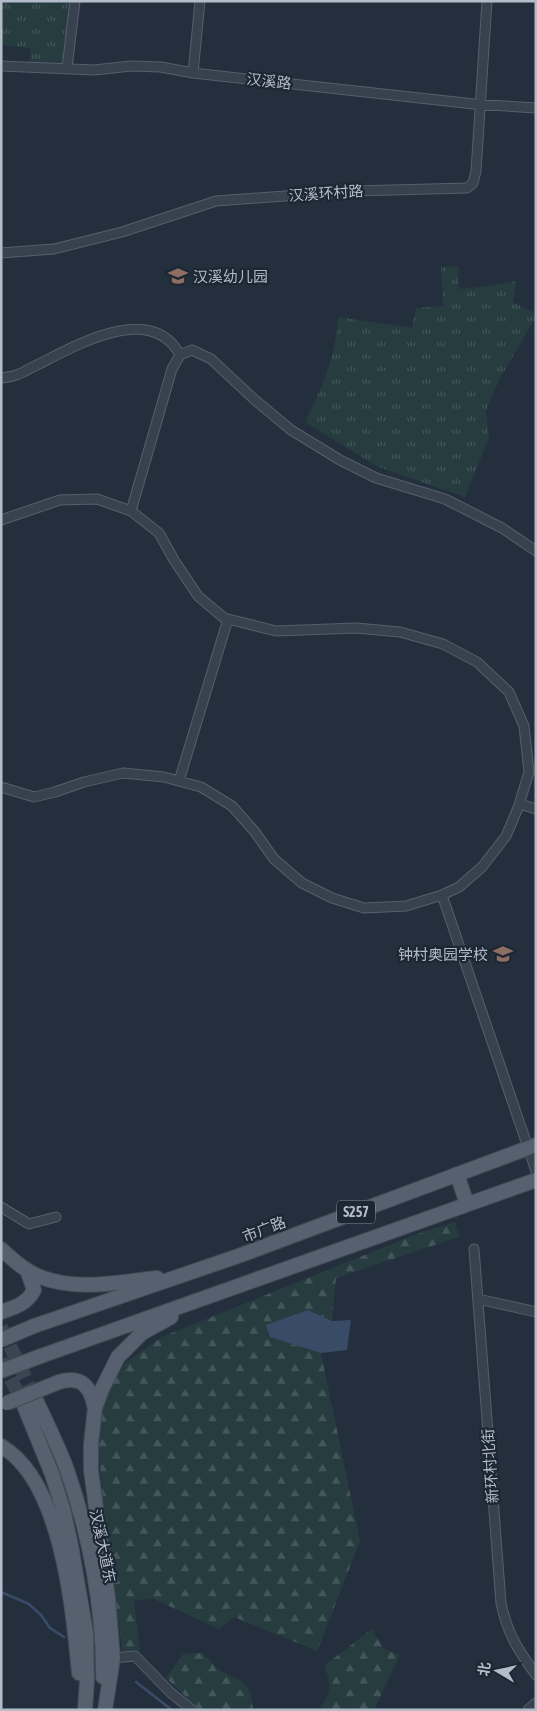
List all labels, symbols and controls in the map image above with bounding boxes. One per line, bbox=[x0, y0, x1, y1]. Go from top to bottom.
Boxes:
street label: 汉溪路 bbox=[246, 70, 292, 92]
street label: 汉溪环村路 bbox=[288, 182, 364, 204]
school or university icon: 汉溪幼儿园 bbox=[167, 265, 189, 287]
place label: 汉溪幼儿园 bbox=[193, 268, 268, 285]
school or university icon: 钟村奥园学校 bbox=[492, 943, 514, 965]
place label: 钟村奥园学校 bbox=[398, 946, 488, 963]
road number: S257 bbox=[337, 1200, 375, 1224]
street label: 市广路 bbox=[240, 1213, 288, 1245]
street label: 新环村北街 bbox=[479, 1428, 501, 1504]
street label: 汉溪大道东 bbox=[87, 1508, 119, 1584]
north arrow bbox=[472, 1646, 522, 1696]
text: 北 bbox=[475, 1661, 493, 1677]

